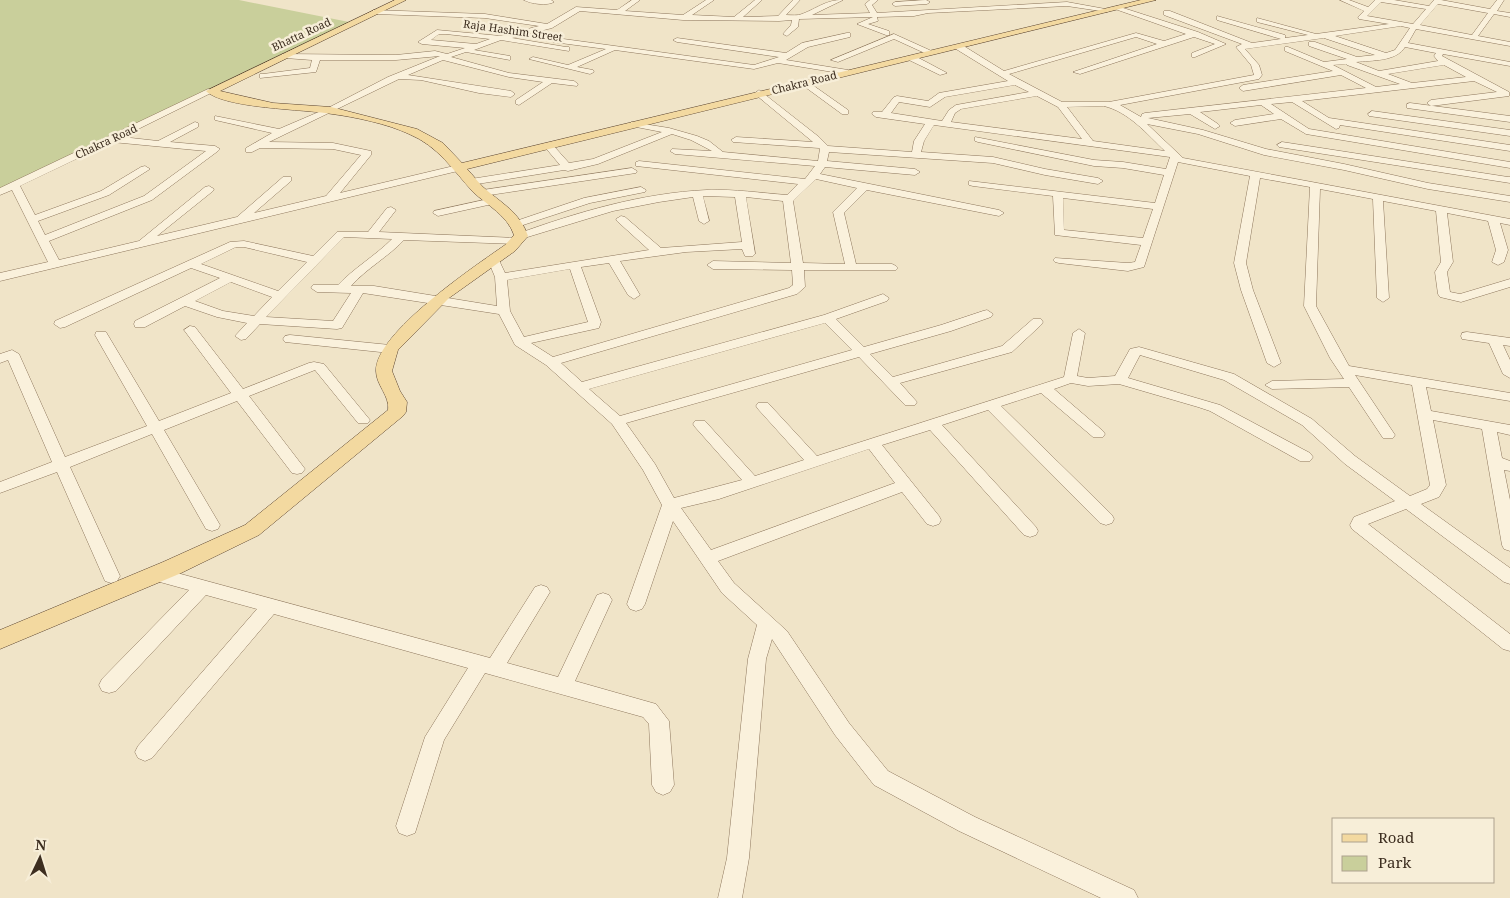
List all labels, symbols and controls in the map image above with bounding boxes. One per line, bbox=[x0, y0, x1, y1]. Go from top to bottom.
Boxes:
street label: Bhatta Road bbox=[269, 14, 333, 54]
street label: Raja Hashim Street bbox=[462, 16, 564, 44]
street label: Chakra Road bbox=[770, 67, 839, 97]
street label: Chakra Road bbox=[73, 120, 140, 162]
legend bbox=[1332, 818, 1495, 883]
text: Road bbox=[1378, 827, 1414, 847]
north arrow bbox=[15, 833, 65, 883]
text: N bbox=[35, 835, 47, 854]
text: Park bbox=[1378, 852, 1412, 872]

